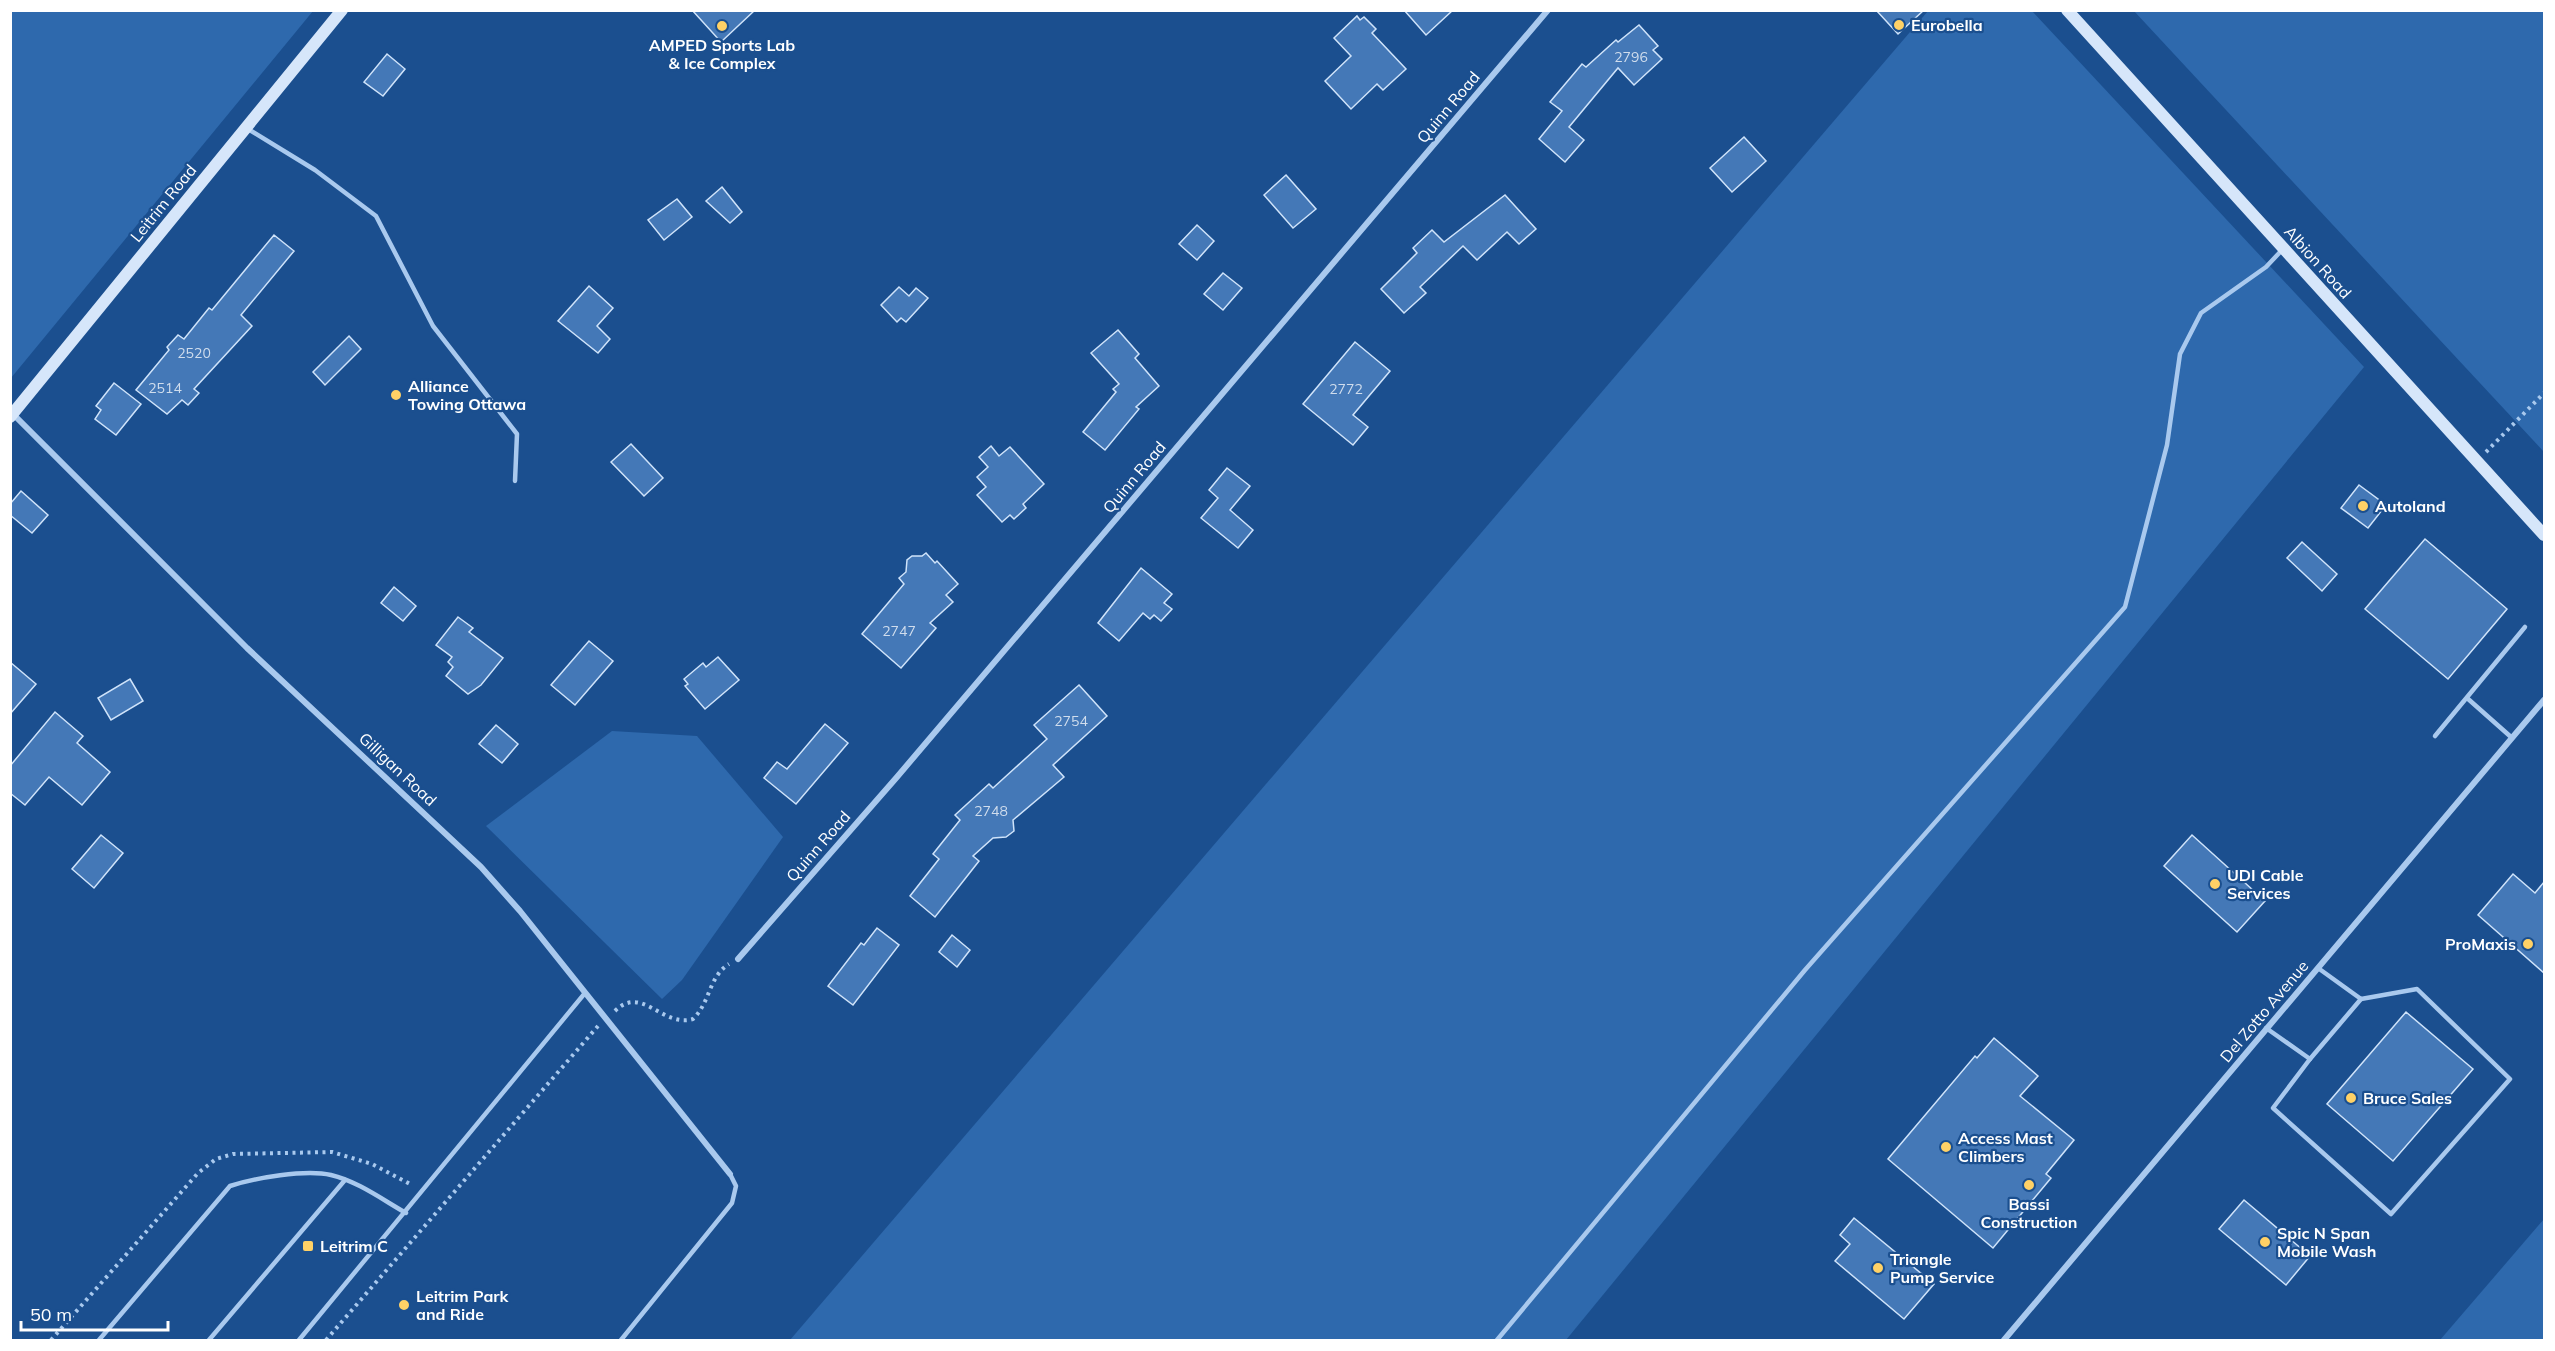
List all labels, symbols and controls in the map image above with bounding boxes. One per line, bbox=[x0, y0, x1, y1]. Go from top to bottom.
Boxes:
place label: Eurobella bbox=[1911, 15, 1983, 35]
marker: Eurobella bbox=[1892, 18, 1906, 32]
marker: AMPED Sports Lab & Ice Complex bbox=[715, 19, 729, 33]
place label: AMPED Sports Lab & Ice Complex bbox=[649, 35, 795, 73]
house number: 2796 bbox=[1614, 48, 1648, 66]
street label: Quinn Road bbox=[1412, 67, 1484, 147]
street label: Leitrim Road bbox=[126, 160, 200, 246]
street label: Albion Road bbox=[2280, 222, 2356, 302]
house number: 2520 bbox=[177, 344, 211, 362]
place label: Alliance Towing Ottawa bbox=[408, 376, 526, 414]
house number: 2514 bbox=[148, 379, 182, 397]
house number: 2772 bbox=[1329, 380, 1363, 398]
marker: Alliance Towing Ottawa bbox=[389, 388, 403, 402]
street label: Quinn Road bbox=[1098, 437, 1170, 517]
place label: Autoland bbox=[2375, 496, 2446, 516]
marker: Autoland bbox=[2356, 499, 2370, 513]
house number: 2747 bbox=[882, 622, 916, 640]
house number: 2754 bbox=[1054, 712, 1088, 730]
street label: Gilligan Road bbox=[355, 728, 441, 810]
house number: 2748 bbox=[974, 802, 1008, 820]
street label: Quinn Road bbox=[782, 806, 854, 886]
place label: UDI Cable Services bbox=[2227, 865, 2304, 903]
marker: UDI Cable Services bbox=[2208, 877, 2222, 891]
place label: ProMaxis bbox=[2445, 934, 2516, 954]
marker: ProMaxis bbox=[2521, 937, 2535, 951]
street label: Del Zotto Avenue bbox=[2216, 956, 2312, 1066]
place label: Bruce Sales bbox=[2363, 1088, 2452, 1108]
marker: Bruce Sales bbox=[2344, 1091, 2358, 1105]
place label: Access Mast Climbers bbox=[1958, 1128, 2053, 1166]
marker: Access Mast Climbers bbox=[1939, 1140, 1953, 1154]
marker: Bassi Construction bbox=[2022, 1178, 2036, 1192]
place label: Bassi Construction bbox=[1981, 1194, 2077, 1232]
place label: Spic N Span Mobile Wash bbox=[2277, 1223, 2376, 1261]
marker: Spic N Span Mobile Wash bbox=[2258, 1235, 2272, 1249]
place label: Leitrim C bbox=[320, 1236, 388, 1256]
marker: Leitrim C bbox=[301, 1239, 315, 1253]
place label: Triangle Pump Service bbox=[1890, 1249, 1994, 1287]
marker: Triangle Pump Service bbox=[1871, 1261, 1885, 1275]
place label: Leitrim Park and Ride bbox=[416, 1286, 510, 1324]
scale bar bbox=[21, 1294, 168, 1332]
marker: Leitrim Park and Ride bbox=[397, 1298, 411, 1312]
text: 50 m bbox=[30, 1303, 72, 1326]

